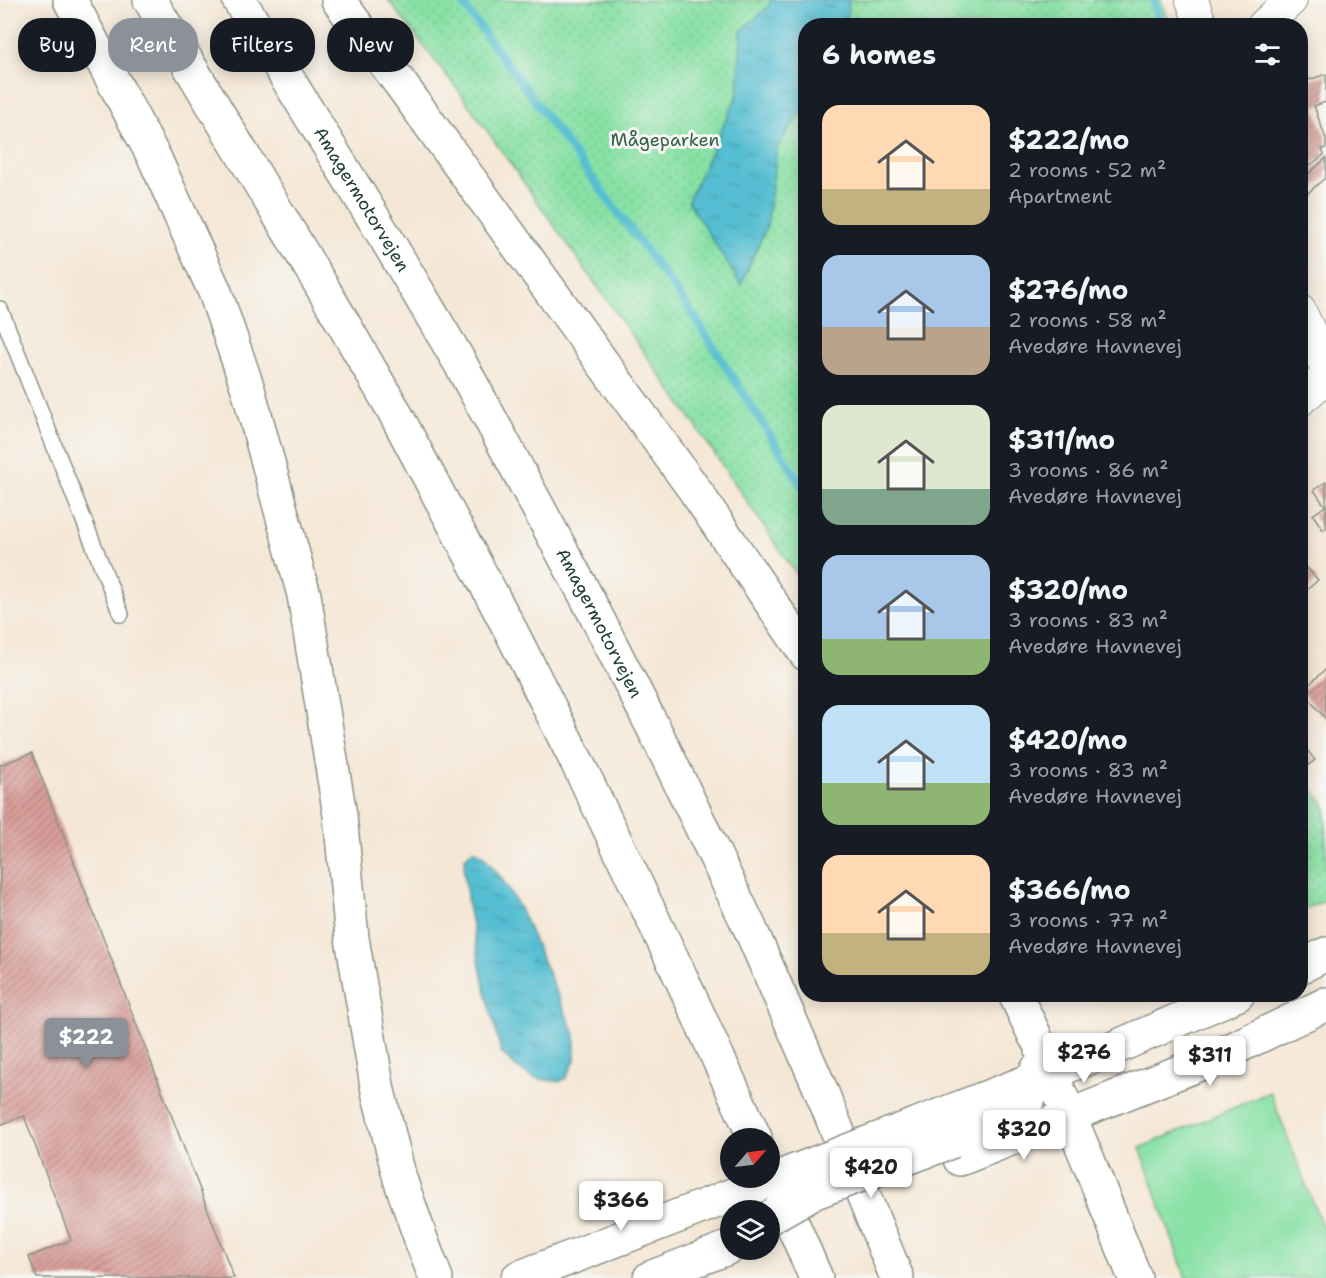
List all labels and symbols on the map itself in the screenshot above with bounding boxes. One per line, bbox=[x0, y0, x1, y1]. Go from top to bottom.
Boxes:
street label: Amagermotorvejen bbox=[308, 122, 415, 276]
park label: Mågeparken bbox=[611, 128, 719, 152]
street label: Amagermotorvejen bbox=[550, 544, 648, 702]
pin: $222 bbox=[50, 1018, 122, 1069]
pin: $276 bbox=[1048, 1033, 1120, 1084]
pin: $311 bbox=[1174, 1036, 1246, 1087]
pin: $320 bbox=[988, 1110, 1060, 1161]
north arrow bbox=[720, 1128, 780, 1188]
pin: $420 bbox=[835, 1148, 907, 1199]
pin: $366 bbox=[585, 1181, 657, 1232]

